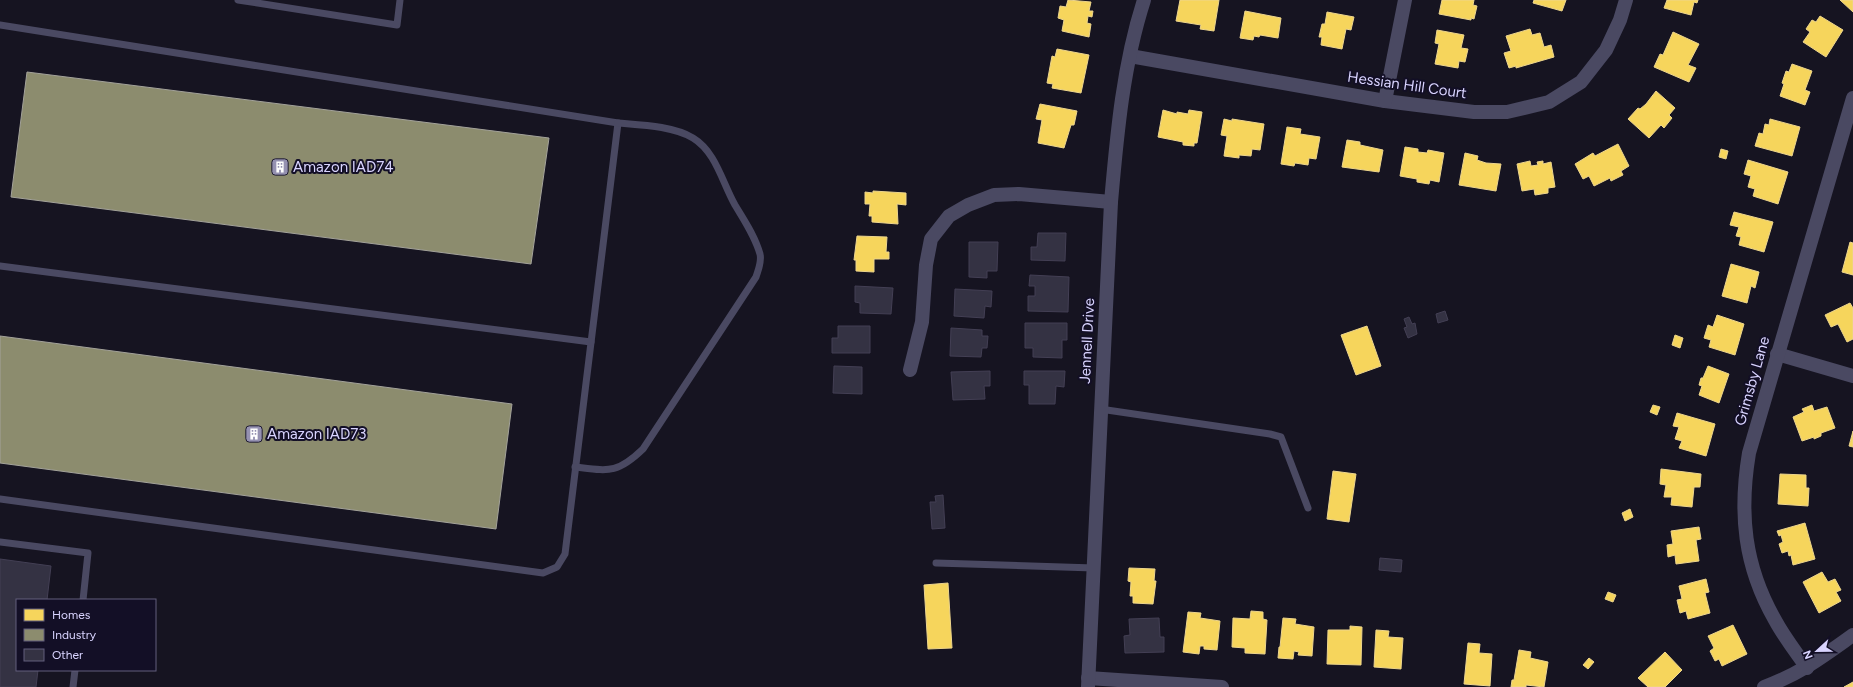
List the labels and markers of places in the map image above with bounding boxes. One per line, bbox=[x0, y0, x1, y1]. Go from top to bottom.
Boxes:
building icon: Amazon IAD74 bbox=[270, 157, 290, 177]
place label: Amazon IAD74 bbox=[293, 158, 394, 176]
building icon: Amazon IAD73 bbox=[244, 424, 264, 444]
place label: Amazon IAD73 bbox=[267, 425, 366, 443]

